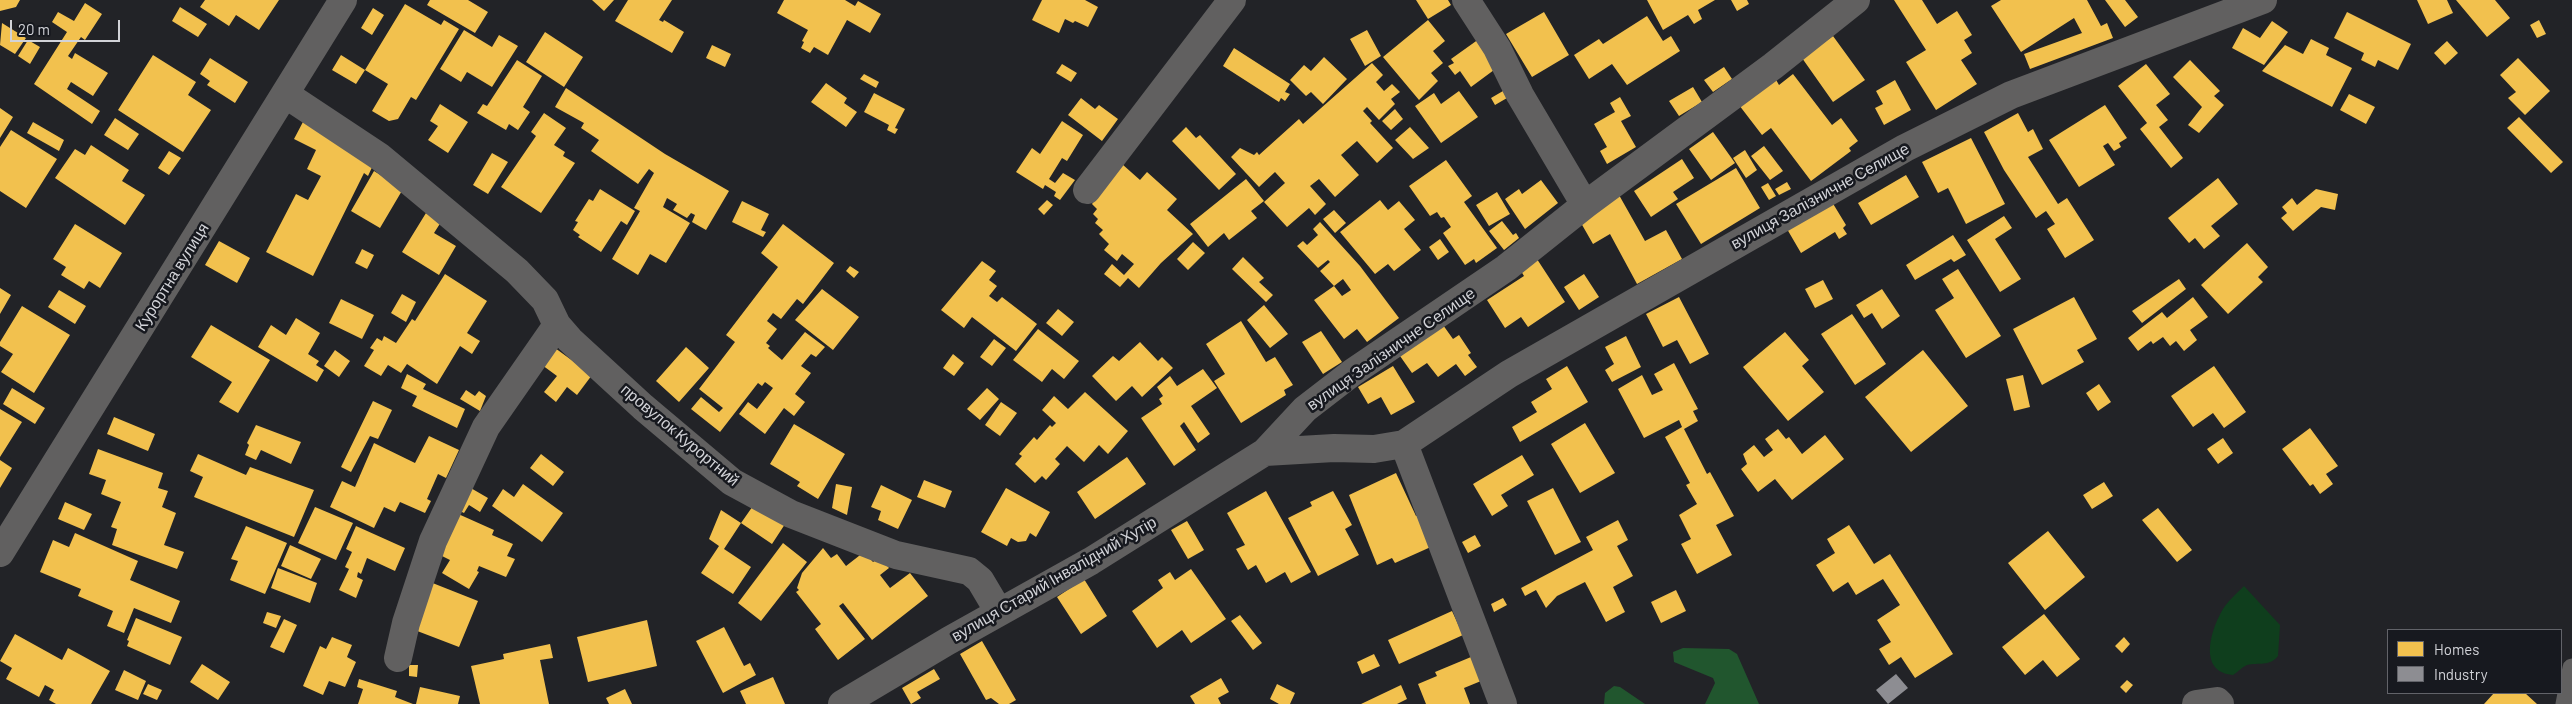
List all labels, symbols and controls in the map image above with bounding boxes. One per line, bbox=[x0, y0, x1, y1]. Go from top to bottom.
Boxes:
scale bar bbox=[12, 10, 122, 42]
text: 20 m bbox=[18, 20, 50, 38]
street label: вулиця Залізничне Селище bbox=[1727, 139, 1913, 253]
street label: Курортна вулиця bbox=[131, 219, 213, 335]
street label: вулиця Залізничне Селище bbox=[1303, 283, 1479, 415]
street label: провулок Курортний bbox=[617, 380, 743, 490]
street label: вулиця Старий Інвалідний Хутір bbox=[948, 512, 1160, 646]
legend bbox=[2387, 629, 2562, 694]
text: Homes bbox=[2434, 640, 2479, 658]
text: Industry bbox=[2434, 665, 2488, 683]

